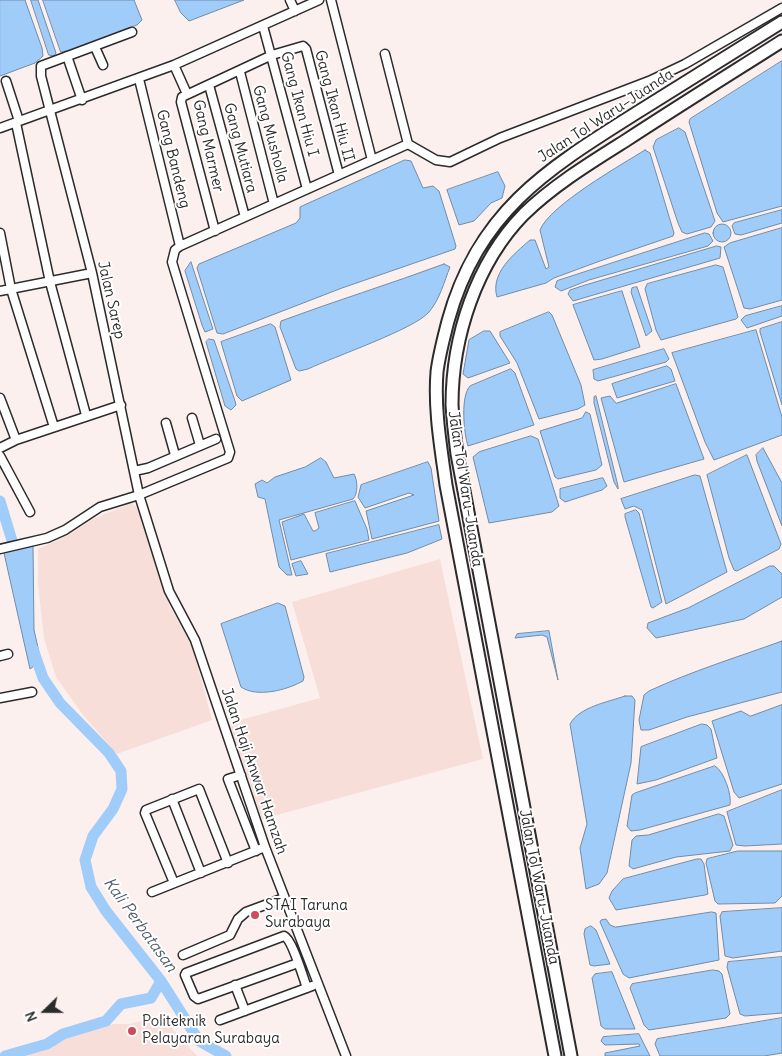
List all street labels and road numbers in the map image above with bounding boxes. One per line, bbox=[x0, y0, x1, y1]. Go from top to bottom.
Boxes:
street label: Gang Ikan Hiu II bbox=[310, 48, 358, 164]
street label: Gang Ikan Hiu I bbox=[276, 50, 322, 158]
street label: Jalan Tol Waru–Juanda bbox=[535, 66, 677, 166]
street label: Gang Musholla bbox=[248, 83, 292, 185]
street label: Gang Marmer bbox=[189, 98, 227, 194]
street label: Gang Mutiara bbox=[219, 101, 261, 195]
street label: Gang Bandeng bbox=[152, 108, 194, 210]
street label: Jalan Sarep bbox=[93, 259, 129, 341]
street label: Jalan Tol Waru–Juanda bbox=[444, 410, 486, 568]
street label: Jalan Haji Anwar Hamzah bbox=[217, 685, 291, 857]
street label: Jalan Tol Waru–Juanda bbox=[515, 808, 563, 966]

